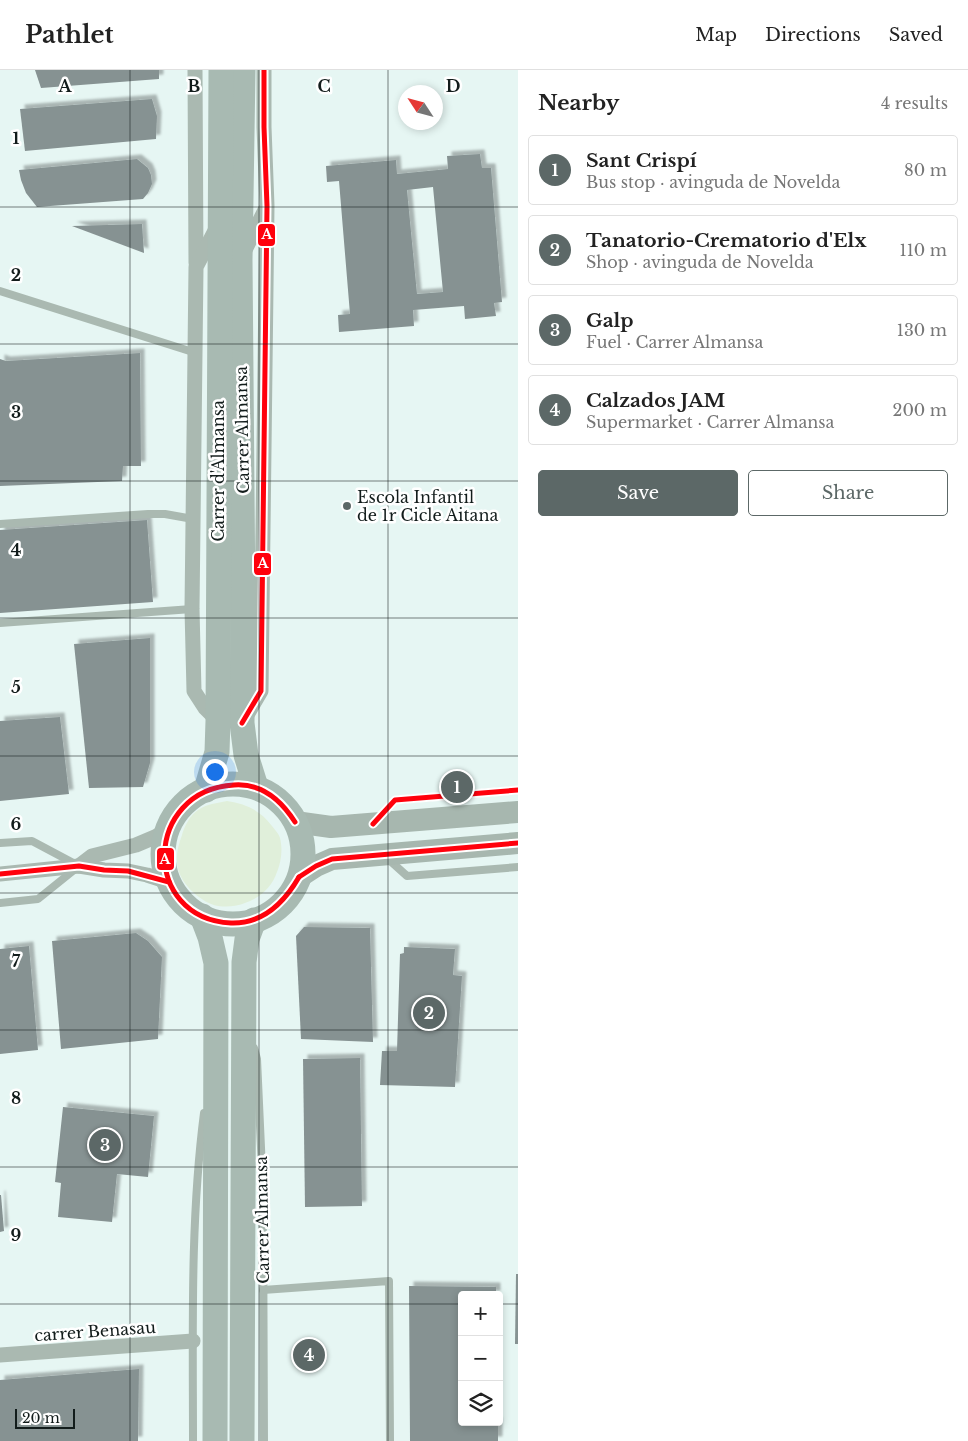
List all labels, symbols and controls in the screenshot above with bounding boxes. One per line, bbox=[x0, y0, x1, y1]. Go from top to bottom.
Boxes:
text: Pathlet bbox=[25, 20, 114, 49]
text: Map bbox=[695, 24, 737, 46]
text: Directions bbox=[765, 24, 861, 46]
text: Saved bbox=[889, 24, 943, 46]
text: A bbox=[58, 76, 73, 96]
text: B bbox=[188, 76, 201, 96]
text: C bbox=[317, 76, 331, 96]
text: D bbox=[446, 76, 460, 96]
north arrow bbox=[398, 85, 443, 130]
text: Nearby bbox=[538, 90, 619, 116]
text: 4 results bbox=[881, 93, 948, 113]
text: 1 bbox=[13, 128, 20, 148]
text: Sant Crispí bbox=[586, 149, 697, 172]
text: 1 bbox=[552, 160, 558, 180]
text: 80 m bbox=[904, 160, 947, 180]
text: Bus stop · avinguda de Novelda bbox=[586, 172, 840, 192]
line badge: A bbox=[257, 223, 276, 247]
text: A bbox=[260, 225, 273, 243]
text: Tanatorio-Crematorio d'Elx bbox=[586, 229, 867, 252]
text: 2 bbox=[550, 240, 560, 260]
text: 110 m bbox=[900, 240, 947, 260]
text: Shop · avinguda de Novelda bbox=[586, 252, 814, 272]
text: 2 bbox=[11, 265, 21, 285]
text: Galp bbox=[586, 309, 634, 332]
text: 3 bbox=[550, 320, 560, 340]
text: 130 m bbox=[897, 320, 947, 340]
text: Fuel · Carrer Almansa bbox=[586, 332, 763, 352]
street label: Carrer Almansa bbox=[231, 366, 253, 494]
text: Calzados JAM bbox=[586, 389, 725, 412]
street label: Carrer d'Almansa bbox=[208, 400, 228, 542]
text: 4 bbox=[550, 400, 560, 420]
text: 200 m bbox=[893, 400, 947, 420]
text: 3 bbox=[11, 402, 21, 422]
text: Supermarket · Carrer Almansa bbox=[586, 412, 834, 432]
button: Save bbox=[538, 470, 738, 516]
button: Share bbox=[748, 470, 948, 516]
place label: Escola Infantil de 1r Cicle Aitana bbox=[357, 487, 498, 525]
marker: Escola Infantil de 1r Cicle Aitana bbox=[341, 500, 353, 512]
text: 4 bbox=[11, 540, 21, 560]
line badge: A bbox=[253, 552, 272, 576]
text: A bbox=[256, 554, 269, 572]
text: 5 bbox=[11, 677, 21, 697]
your location bbox=[202, 759, 228, 785]
pin: 1 bbox=[441, 768, 473, 806]
text: 6 bbox=[11, 814, 22, 834]
line badge: A bbox=[156, 847, 175, 871]
text: A bbox=[158, 850, 171, 868]
text: 7 bbox=[12, 951, 21, 971]
pin: 2 bbox=[413, 994, 445, 1032]
text: 8 bbox=[11, 1088, 21, 1108]
pin: 3 bbox=[89, 1126, 121, 1164]
street label: Carrer Almansa bbox=[251, 1156, 273, 1284]
text: 9 bbox=[11, 1225, 22, 1245]
map controls bbox=[458, 1291, 503, 1426]
button: + bbox=[458, 1291, 503, 1336]
street label: carrer Benasau bbox=[34, 1317, 157, 1345]
pin: 4 bbox=[293, 1336, 325, 1374]
button: − bbox=[458, 1336, 503, 1381]
button: layers bbox=[458, 1381, 503, 1426]
scale bar bbox=[15, 1406, 75, 1429]
text: 20 m bbox=[22, 1409, 60, 1427]

